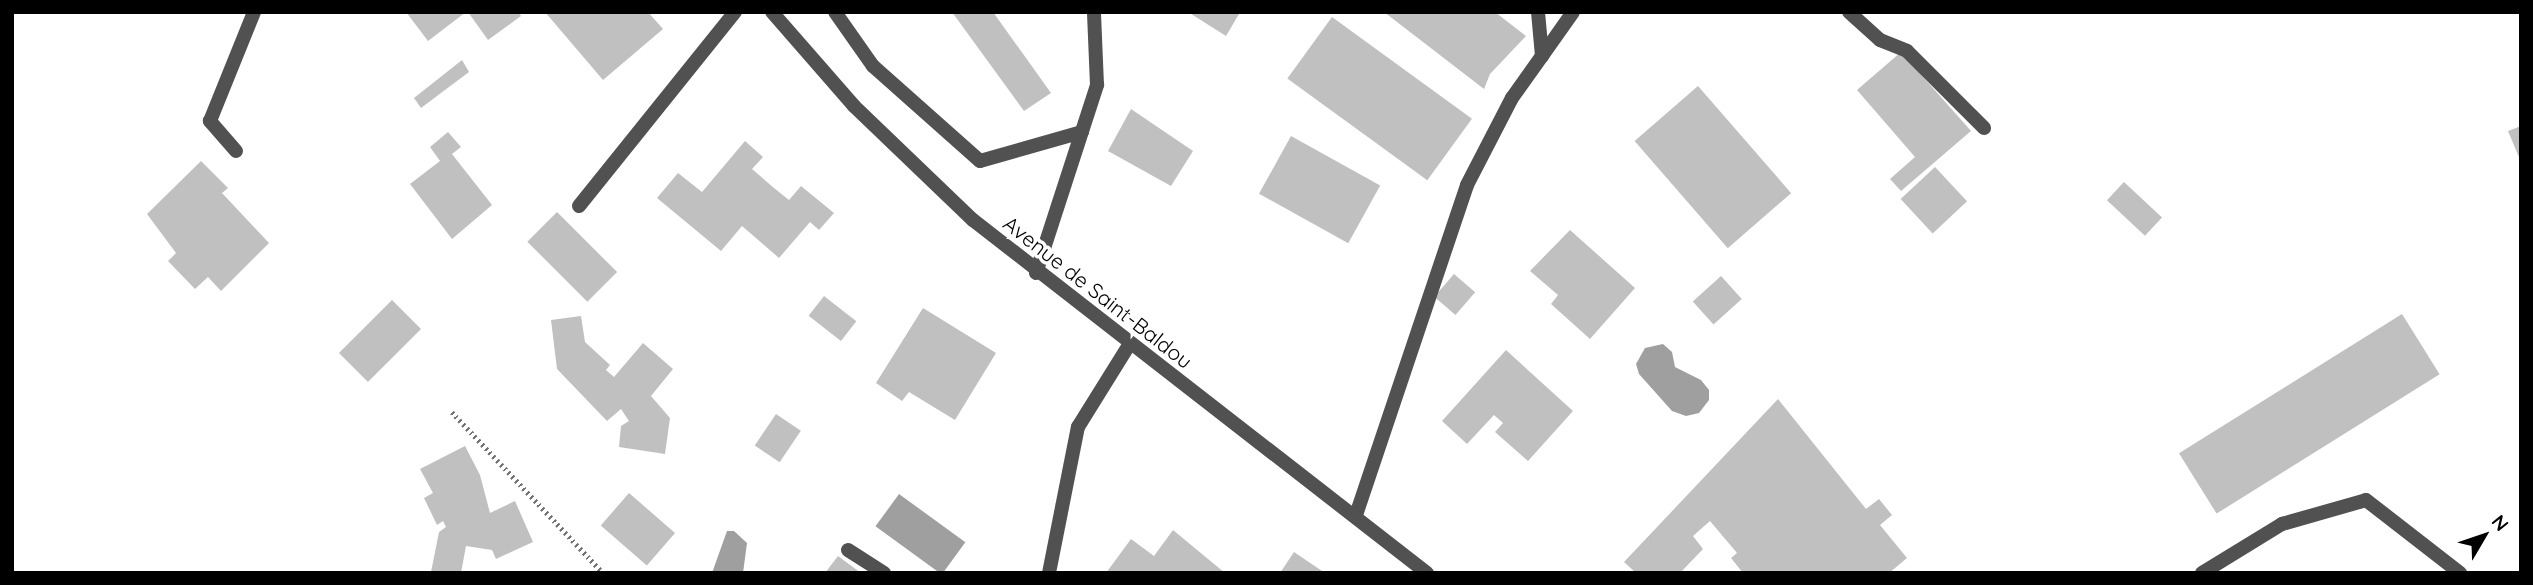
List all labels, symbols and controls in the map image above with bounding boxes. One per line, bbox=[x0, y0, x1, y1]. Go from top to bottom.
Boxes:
street label: Avenue de Saint-Baldou bbox=[999, 210, 1197, 374]
north arrow bbox=[2449, 501, 2519, 571]
text: N bbox=[2487, 510, 2514, 536]

